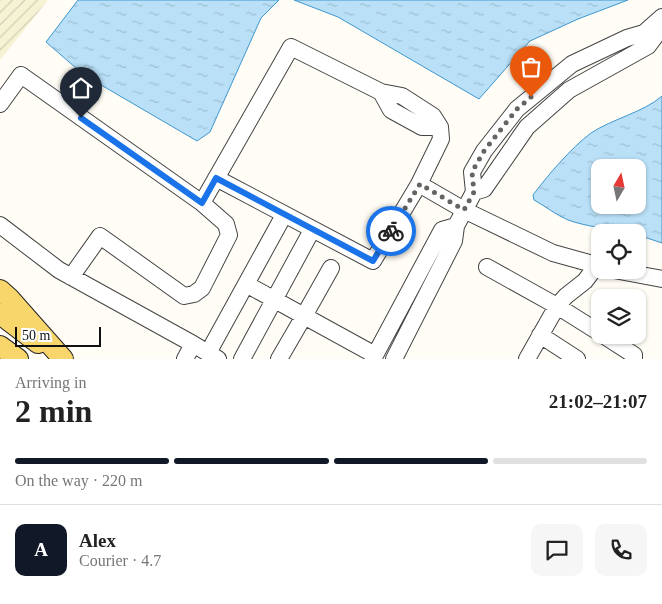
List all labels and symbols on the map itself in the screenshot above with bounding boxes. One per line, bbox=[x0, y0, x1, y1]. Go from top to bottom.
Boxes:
pin bbox=[510, 46, 552, 97]
pin bbox=[60, 67, 102, 118]
north arrow bbox=[591, 159, 646, 214]
courier bbox=[366, 206, 416, 256]
scale bar bbox=[15, 324, 101, 347]

